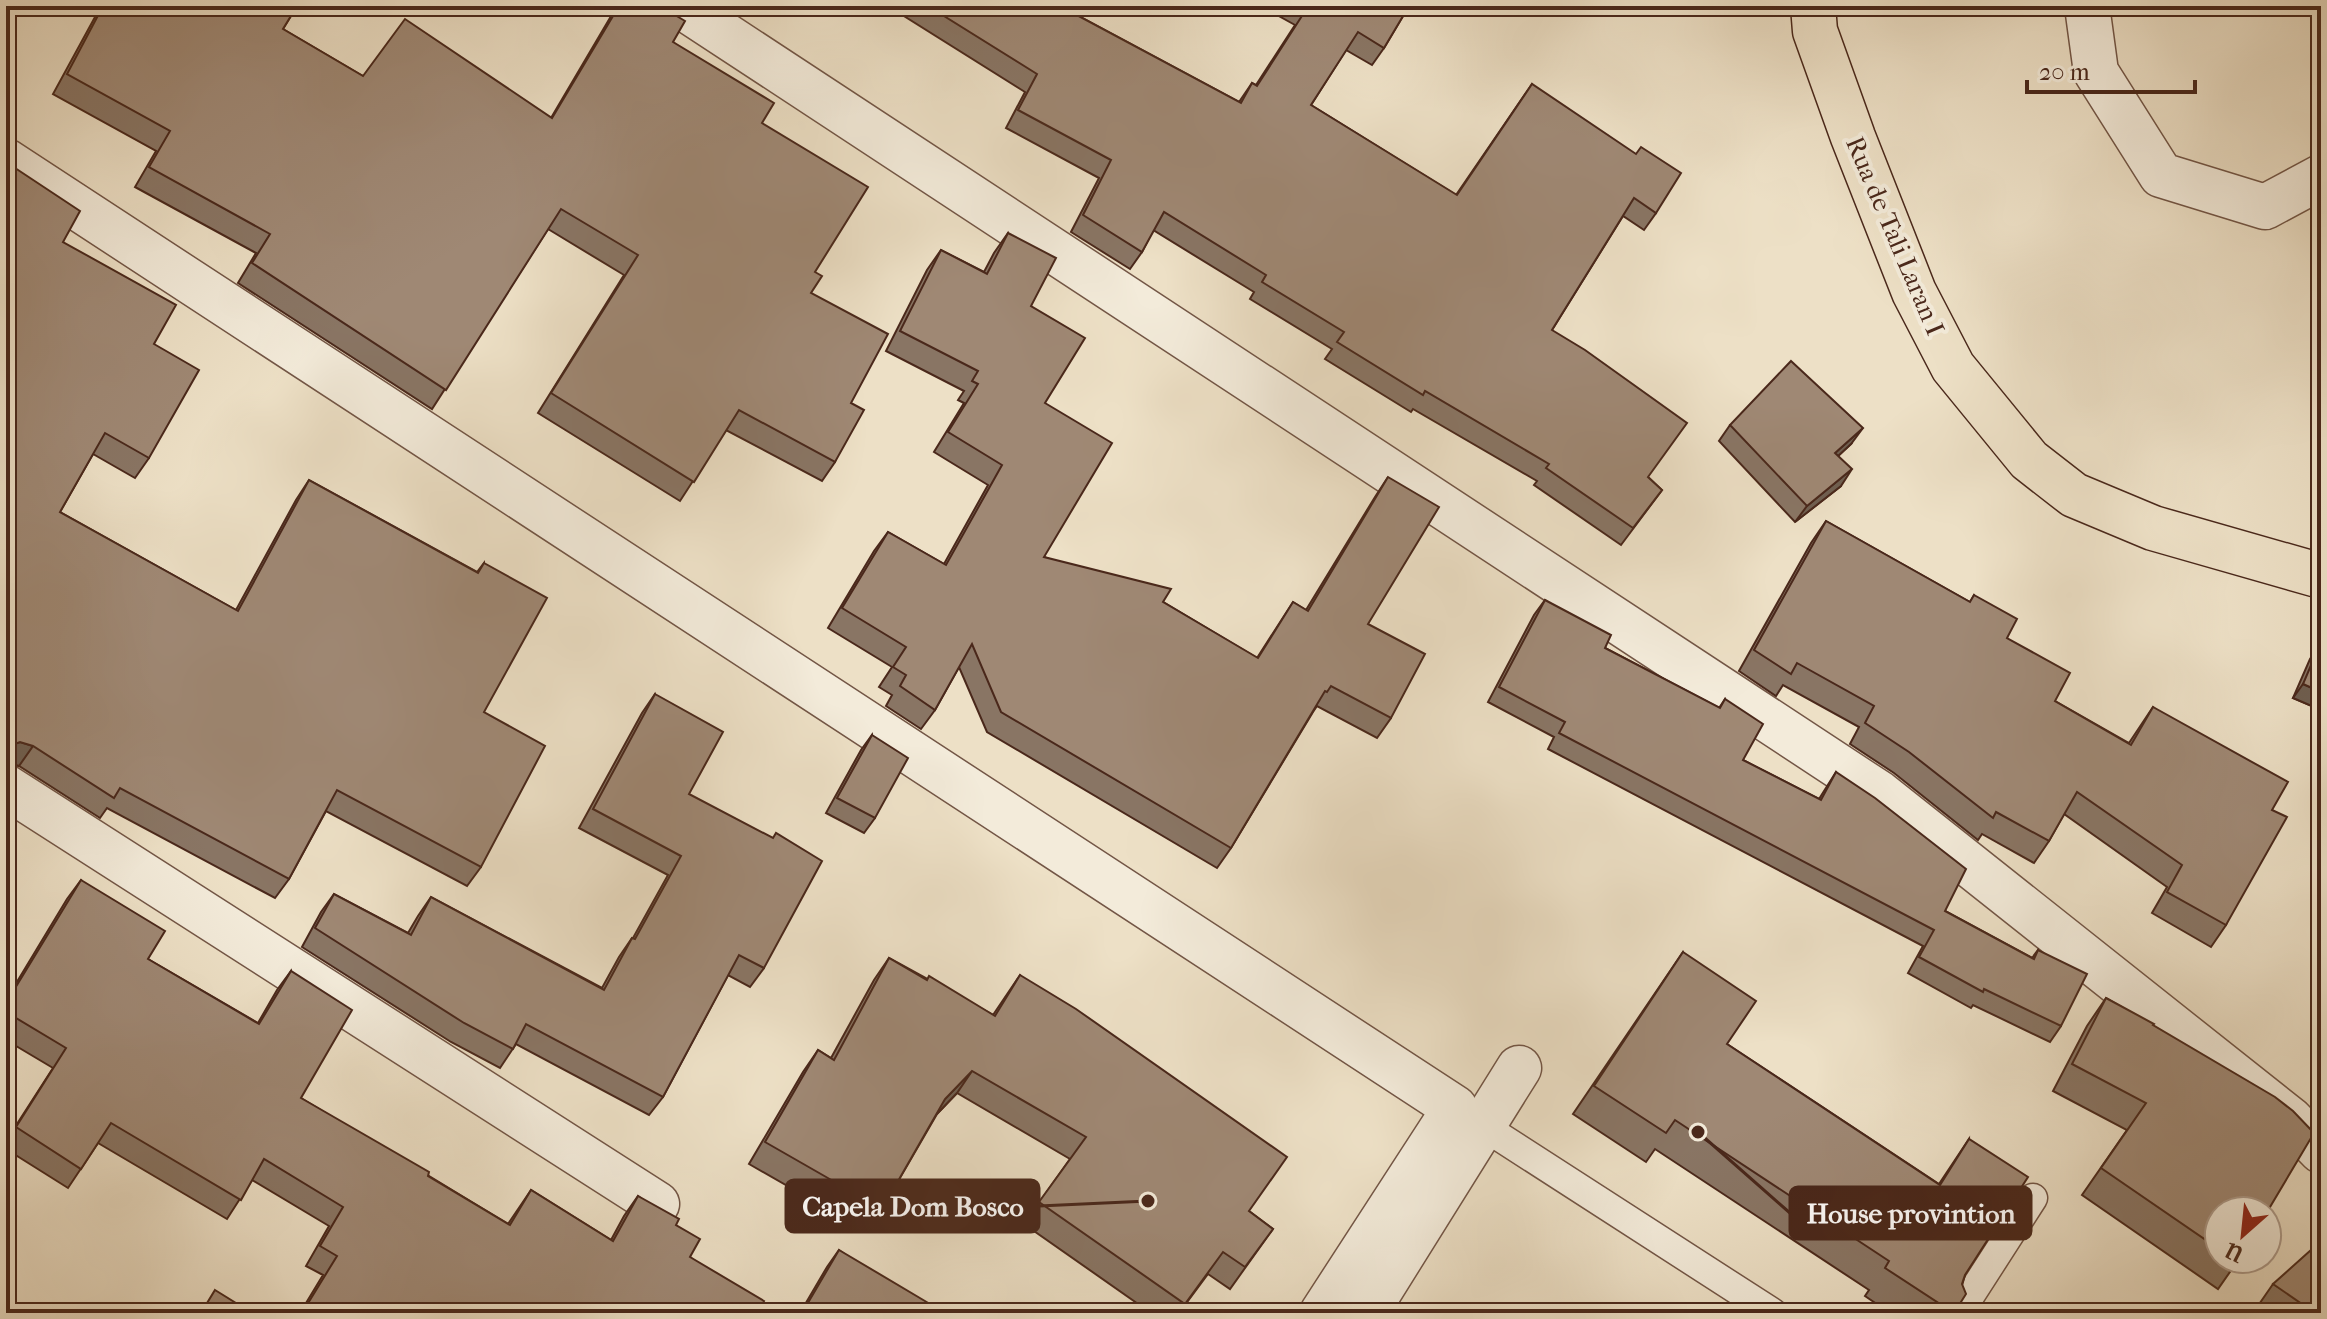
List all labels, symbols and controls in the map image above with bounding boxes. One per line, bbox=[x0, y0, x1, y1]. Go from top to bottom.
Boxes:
scale bar bbox=[2027, 44, 2195, 94]
text: 20 m bbox=[2039, 58, 2090, 86]
street label: Rua de Tali Laran I bbox=[1839, 132, 1951, 340]
callout: Capela Dom Bosco bbox=[786, 1180, 1039, 1232]
callout: House provintion bbox=[1790, 1187, 2031, 1239]
text: Capela Dom Bosco bbox=[802, 1190, 1024, 1223]
north arrow bbox=[2203, 1195, 2283, 1275]
text: House provintion bbox=[1807, 1197, 2016, 1230]
text: U bbox=[2220, 1236, 2249, 1268]

